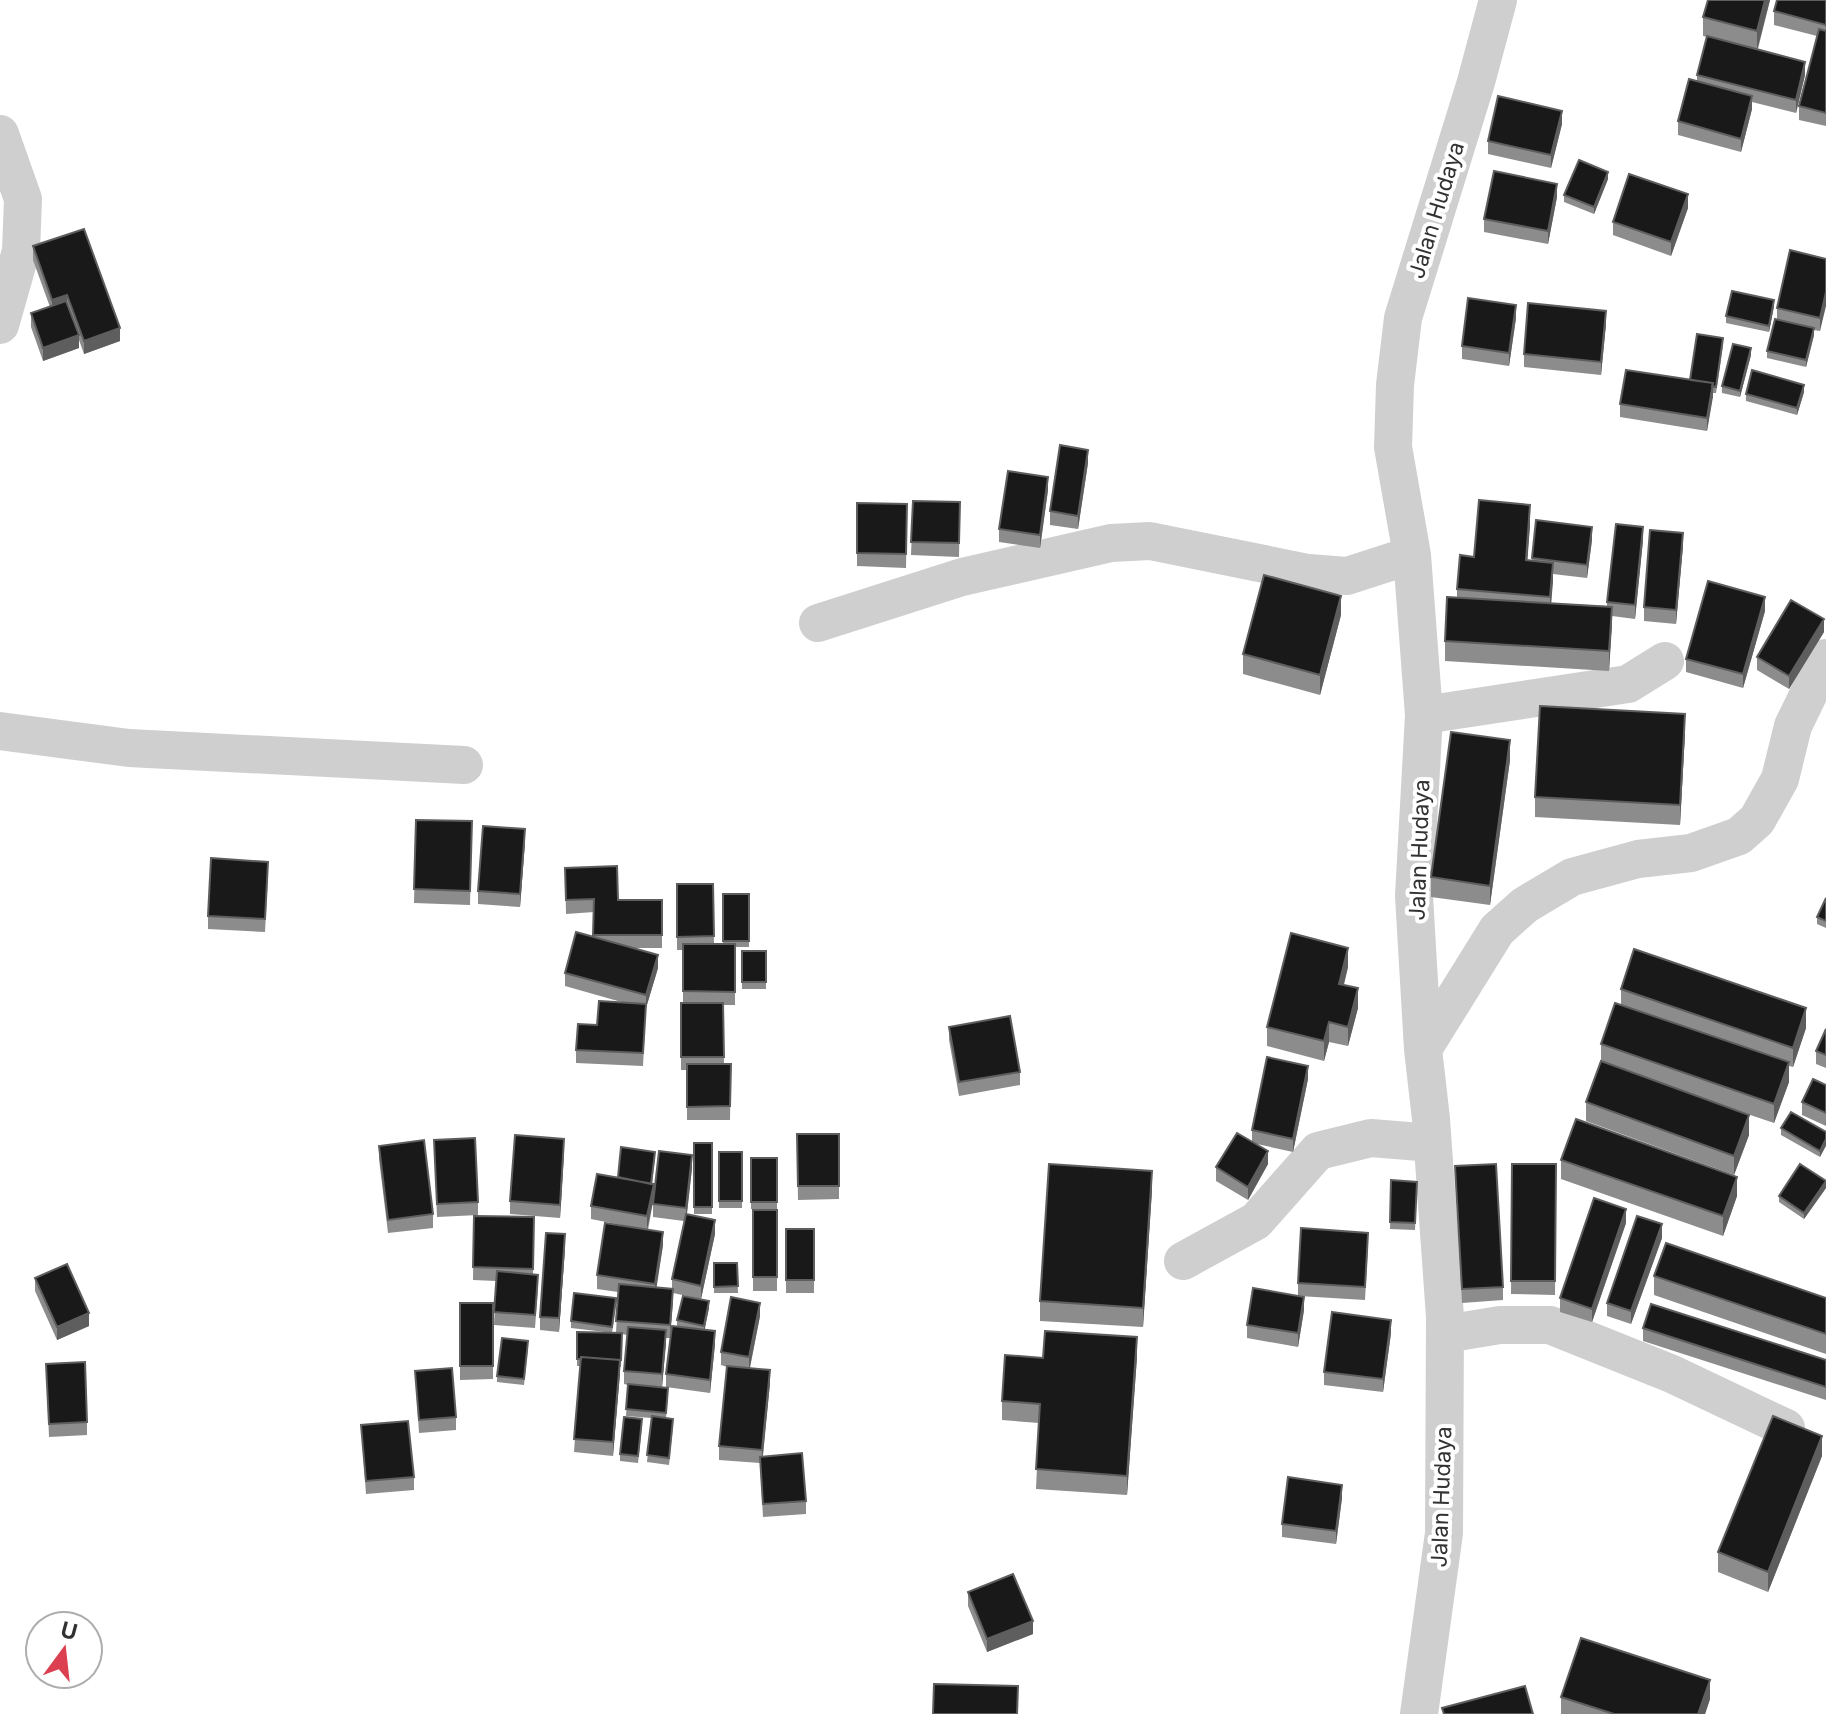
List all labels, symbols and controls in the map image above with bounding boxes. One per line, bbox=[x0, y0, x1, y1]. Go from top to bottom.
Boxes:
street label: Jalan Hudaya bbox=[1403, 139, 1469, 281]
street label: Jalan Hudaya bbox=[1404, 779, 1434, 921]
street label: Jalan Hudaya bbox=[1426, 1426, 1456, 1568]
north arrow bbox=[24, 1610, 104, 1690]
text: U bbox=[58, 1616, 80, 1645]

